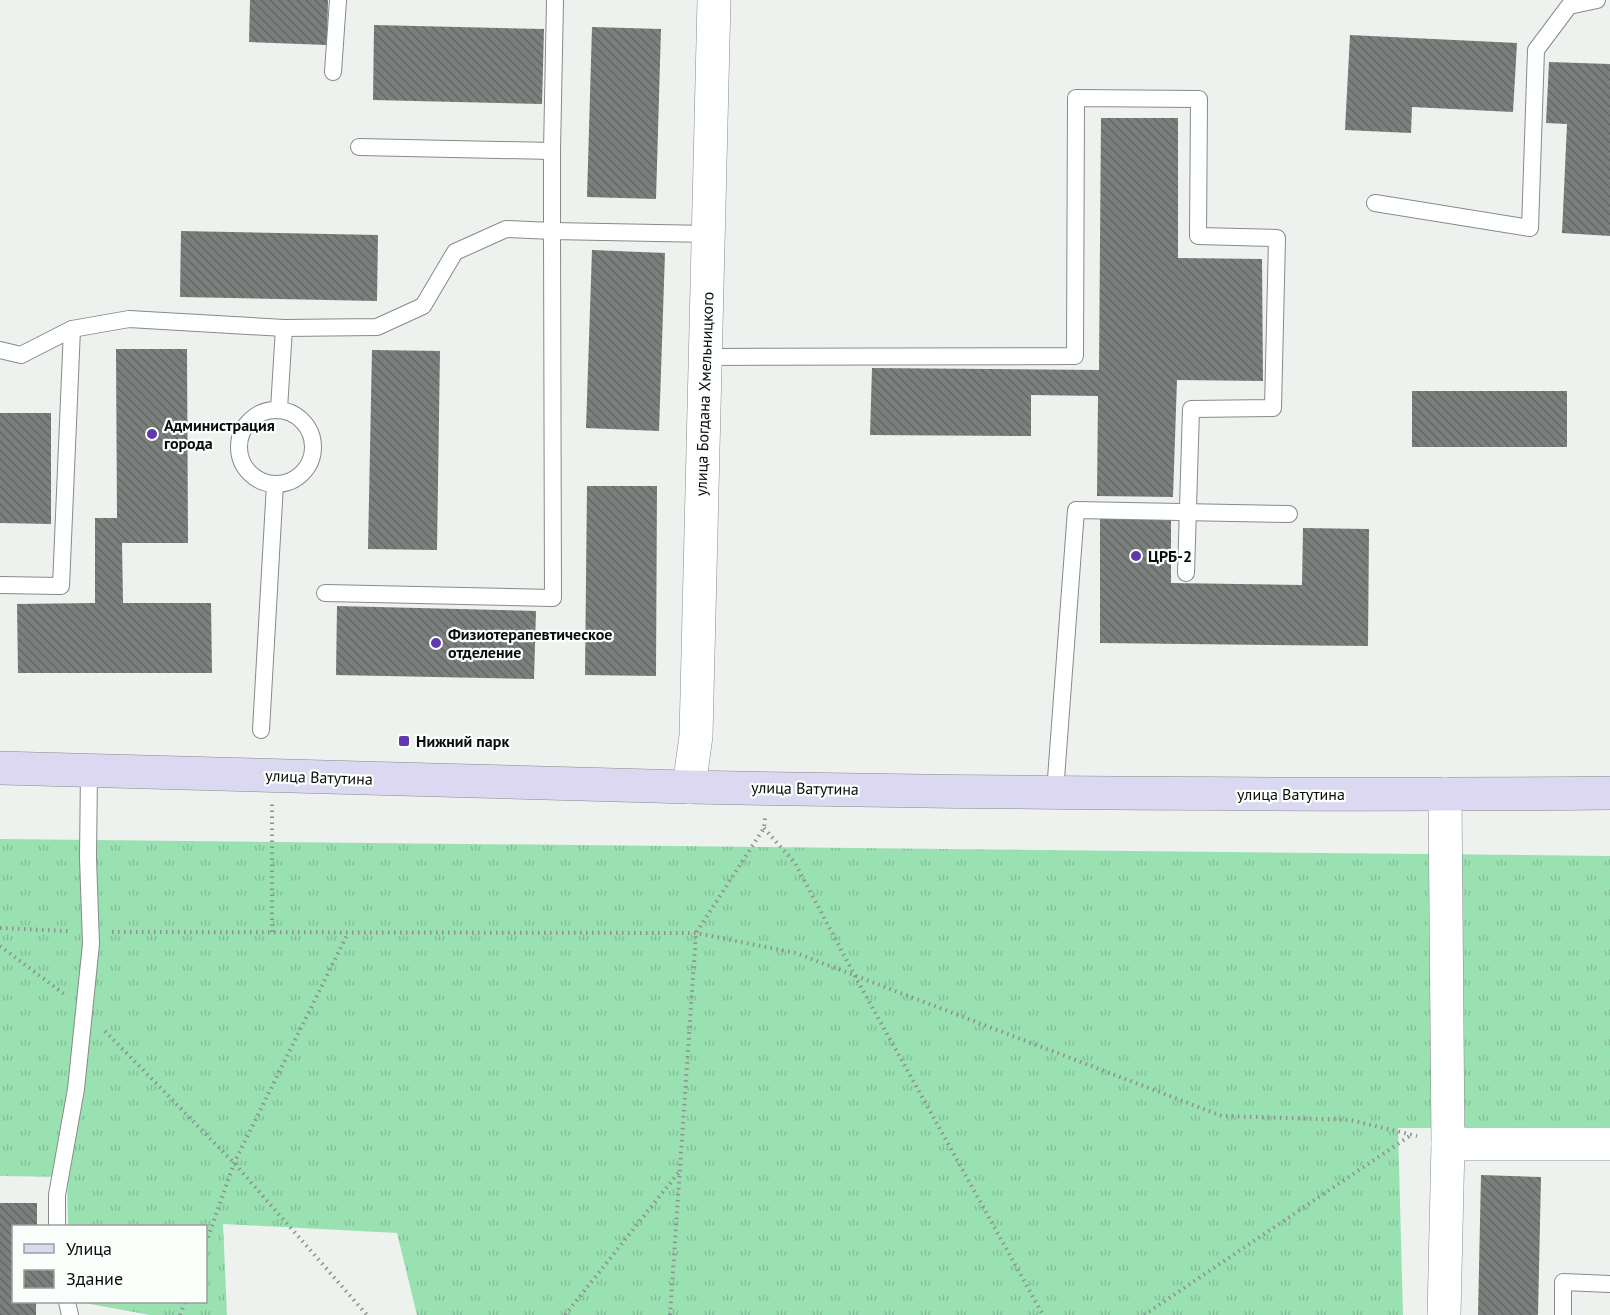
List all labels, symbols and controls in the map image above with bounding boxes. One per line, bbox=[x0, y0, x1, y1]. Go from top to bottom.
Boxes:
street label: улица Богдана Хмельницкого bbox=[690, 291, 718, 497]
place label: Администрация города bbox=[164, 415, 275, 453]
marker: Администрация города bbox=[145, 427, 159, 441]
place label: ЦРБ-2 bbox=[1148, 546, 1192, 566]
marker: ЦРБ-2 bbox=[1129, 549, 1143, 563]
place label: Физиотерапевтическое отделение bbox=[448, 624, 612, 662]
marker: Физиотерапевтическое отделение bbox=[429, 636, 443, 650]
place label: Нижний парк bbox=[416, 731, 509, 751]
marker: Нижний парк bbox=[397, 734, 411, 748]
street label: улица Ватутина bbox=[265, 765, 373, 789]
street label: улица Ватутина bbox=[751, 777, 859, 799]
street label: улица Ватутина bbox=[1237, 784, 1345, 804]
legend bbox=[12, 1225, 207, 1303]
text: Улица bbox=[66, 1237, 112, 1260]
text: Здание bbox=[66, 1267, 123, 1290]

